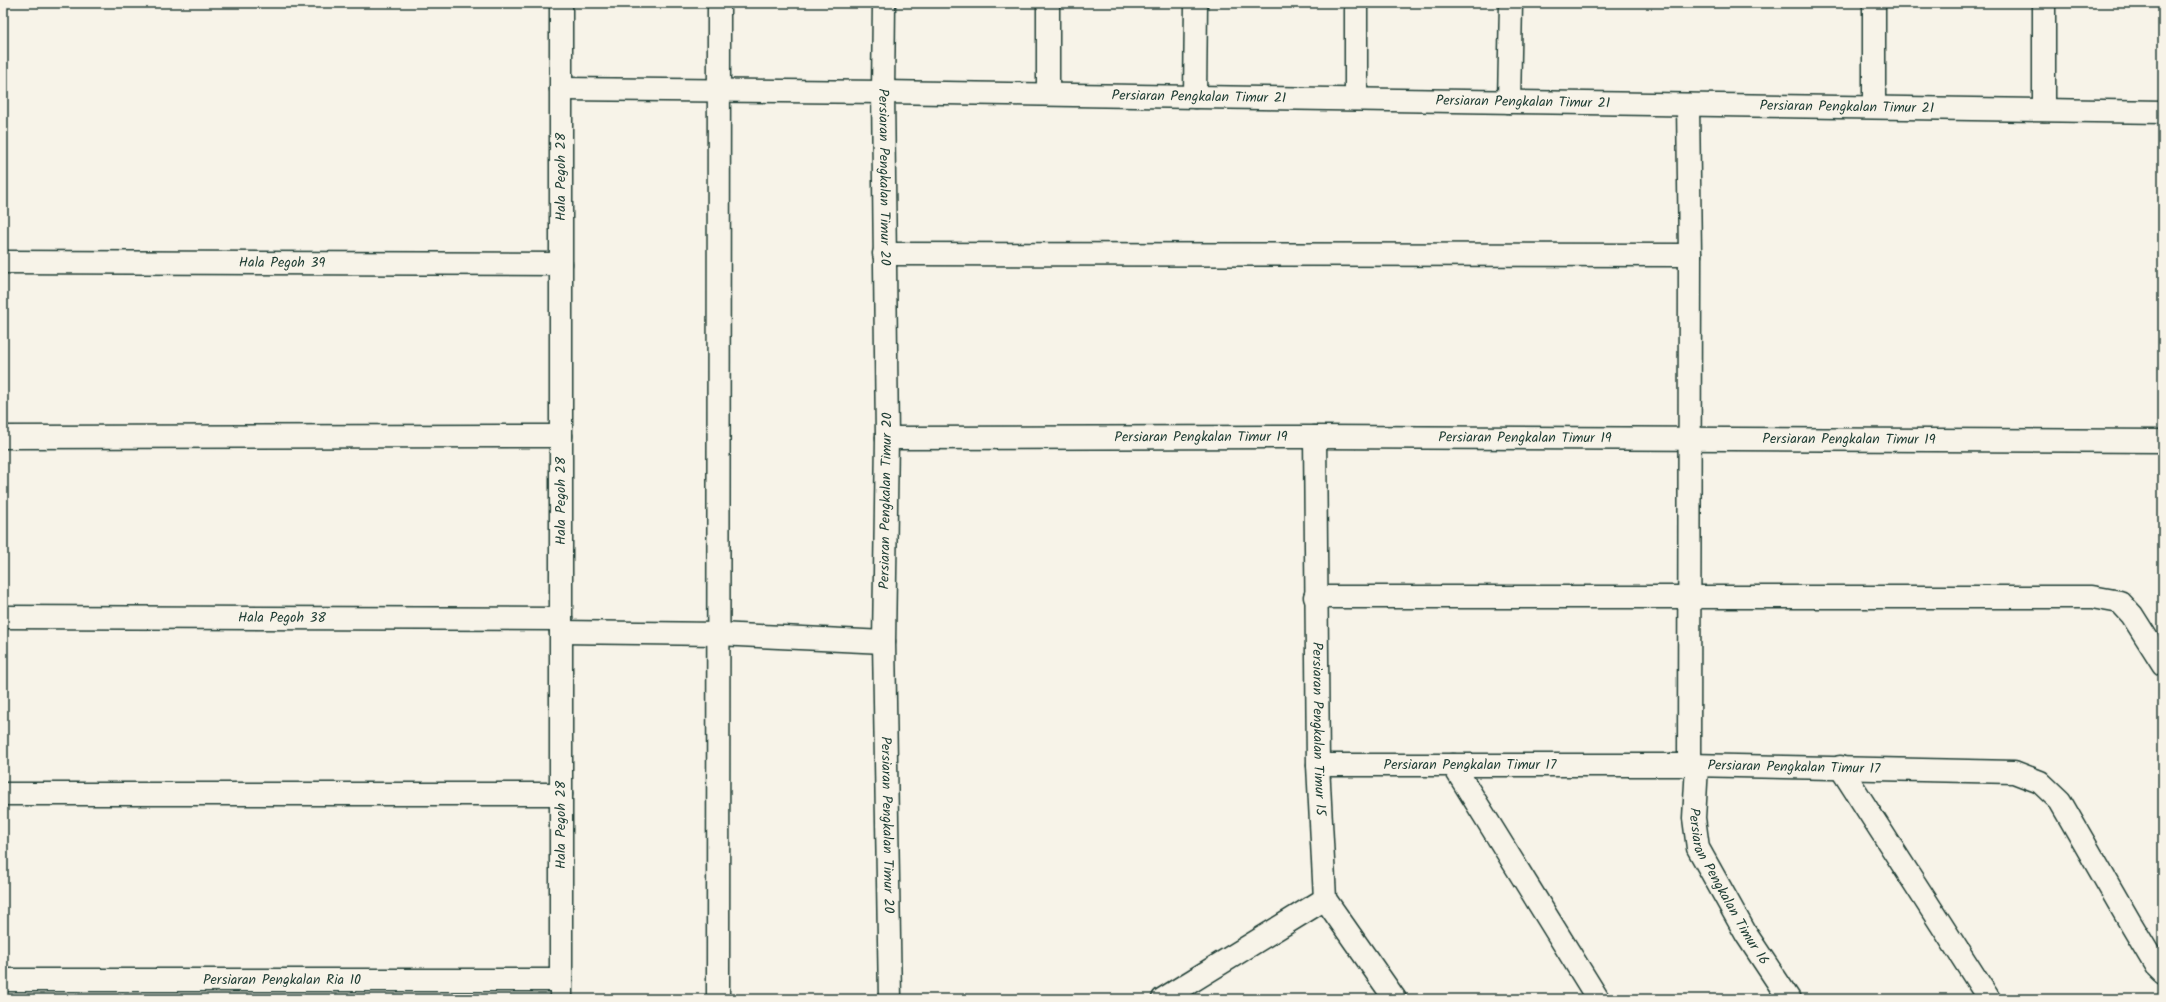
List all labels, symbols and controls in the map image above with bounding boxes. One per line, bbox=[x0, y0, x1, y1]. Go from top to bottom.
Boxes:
street label: Persiaran Pengkalan Timur 21 bbox=[1111, 85, 1286, 109]
street label: Persiaran Pengkalan Timur 20 bbox=[872, 88, 896, 266]
street label: Persiaran Pengkalan Timur 21 bbox=[1435, 90, 1610, 114]
street label: Persiaran Pengkalan Timur 21 bbox=[1759, 95, 1934, 119]
street label: Hala Pegoh 28 bbox=[550, 132, 572, 221]
street label: Hala Pegoh 39 bbox=[239, 252, 325, 274]
street label: Persiaran Pengkalan Timur 20 bbox=[873, 412, 899, 590]
street label: Persiaran Pengkalan Timur 19 bbox=[1114, 426, 1288, 448]
street label: Persiaran Pengkalan Timur 19 bbox=[1438, 427, 1612, 449]
street label: Persiaran Pengkalan Timur 19 bbox=[1762, 428, 1936, 451]
street label: Hala Pegoh 28 bbox=[550, 456, 572, 545]
street label: Hala Pegoh 38 bbox=[238, 607, 327, 629]
street label: Persiaran Pengkalan Timur 15 bbox=[1306, 642, 1332, 818]
street label: Persiaran Pengkalan Timur 20 bbox=[875, 736, 900, 914]
street label: Persiaran Pengkalan Timur 17 bbox=[1384, 754, 1557, 776]
street label: Persiaran Pengkalan Timur 17 bbox=[1707, 754, 1881, 780]
street label: Hala Pegoh 28 bbox=[550, 780, 572, 869]
street label: Persiaran Pengkalan Timur 16 bbox=[1683, 807, 1775, 970]
street label: Persiaran Pengkalan Ria 10 bbox=[203, 969, 361, 991]

